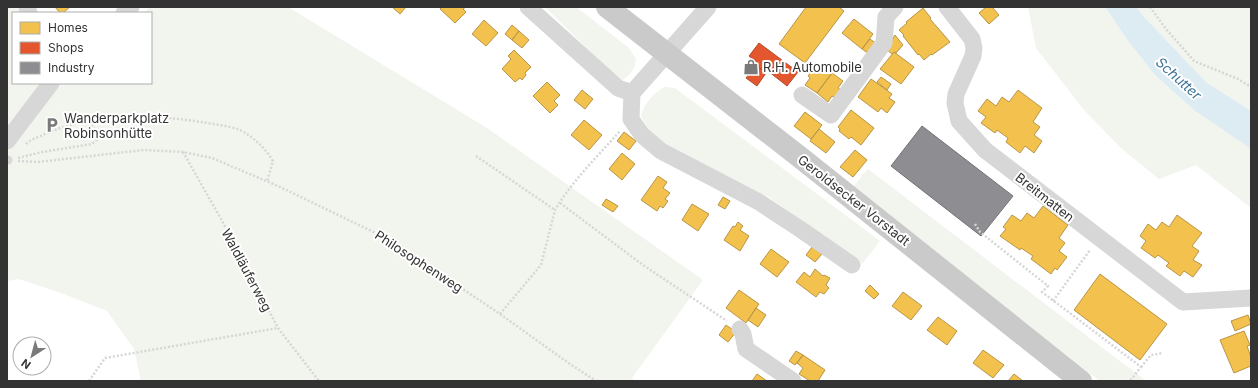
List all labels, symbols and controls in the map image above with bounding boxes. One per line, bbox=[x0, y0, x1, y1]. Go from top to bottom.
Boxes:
legend bbox=[12, 12, 152, 84]
text: Homes bbox=[48, 20, 88, 35]
text: Shops bbox=[48, 40, 84, 55]
water label: Schutter bbox=[1153, 53, 1206, 103]
shop icon: R.H. Automobile bbox=[742, 58, 760, 76]
place label: R.H. Automobile bbox=[763, 59, 862, 75]
text: Industry bbox=[48, 60, 95, 75]
place label: Wanderparkplatz Robinsonhütte bbox=[64, 110, 169, 141]
parking icon: Wanderparkplatz Robinsonhütte bbox=[43, 116, 61, 134]
street label: Geroldsecker Vorstadt bbox=[795, 151, 913, 249]
street label: Breitmatten bbox=[1012, 169, 1078, 225]
street label: Waldläuferweg bbox=[218, 226, 276, 314]
street label: Philosophenweg bbox=[372, 227, 466, 295]
north arrow bbox=[12, 336, 52, 376]
text: N bbox=[19, 356, 34, 372]

